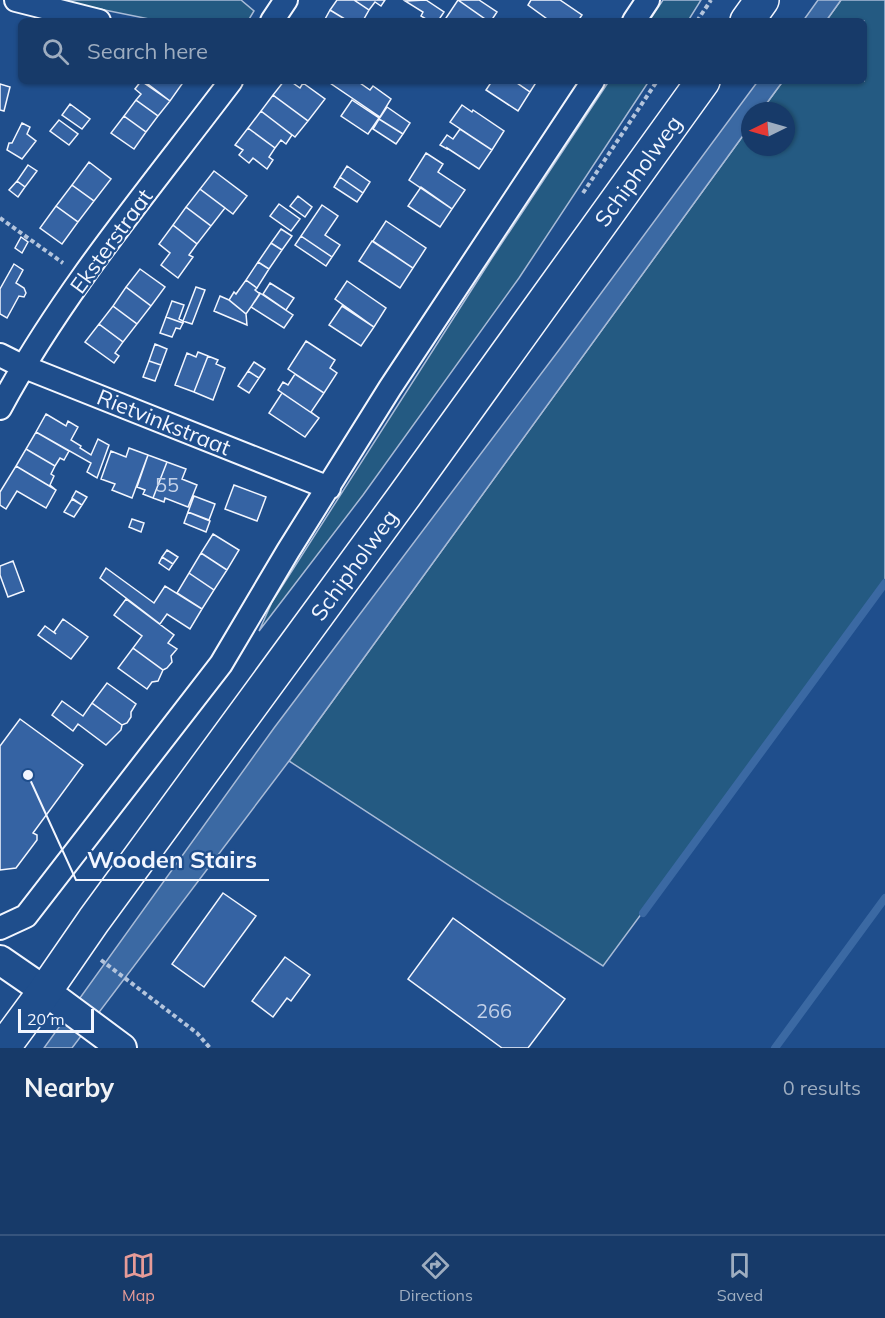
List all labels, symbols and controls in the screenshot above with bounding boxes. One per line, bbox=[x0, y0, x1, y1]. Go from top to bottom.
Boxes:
search box bbox=[18, 18, 867, 84]
icon: search bbox=[39, 35, 72, 68]
text: Search here bbox=[87, 37, 208, 65]
north arrow bbox=[741, 102, 795, 156]
street label: Schipholweg bbox=[588, 110, 688, 232]
street label: Eksterstraat bbox=[64, 183, 159, 299]
street label: Rietvinkstraat bbox=[93, 382, 235, 462]
house number: 55 bbox=[155, 472, 179, 497]
street label: Schipholweg bbox=[304, 504, 404, 626]
callout: Wooden Stairs bbox=[76, 838, 269, 880]
text: Wooden Stairs bbox=[87, 844, 257, 874]
house number: 266 bbox=[476, 998, 512, 1023]
scale bar bbox=[18, 1006, 94, 1034]
text: 20 m bbox=[27, 1009, 64, 1029]
text: Nearby bbox=[24, 1071, 114, 1104]
text: 0 results bbox=[783, 1075, 861, 1100]
tab: Map bbox=[122, 1249, 155, 1305]
tab: Directions bbox=[399, 1249, 473, 1305]
tab: Saved bbox=[717, 1249, 763, 1305]

